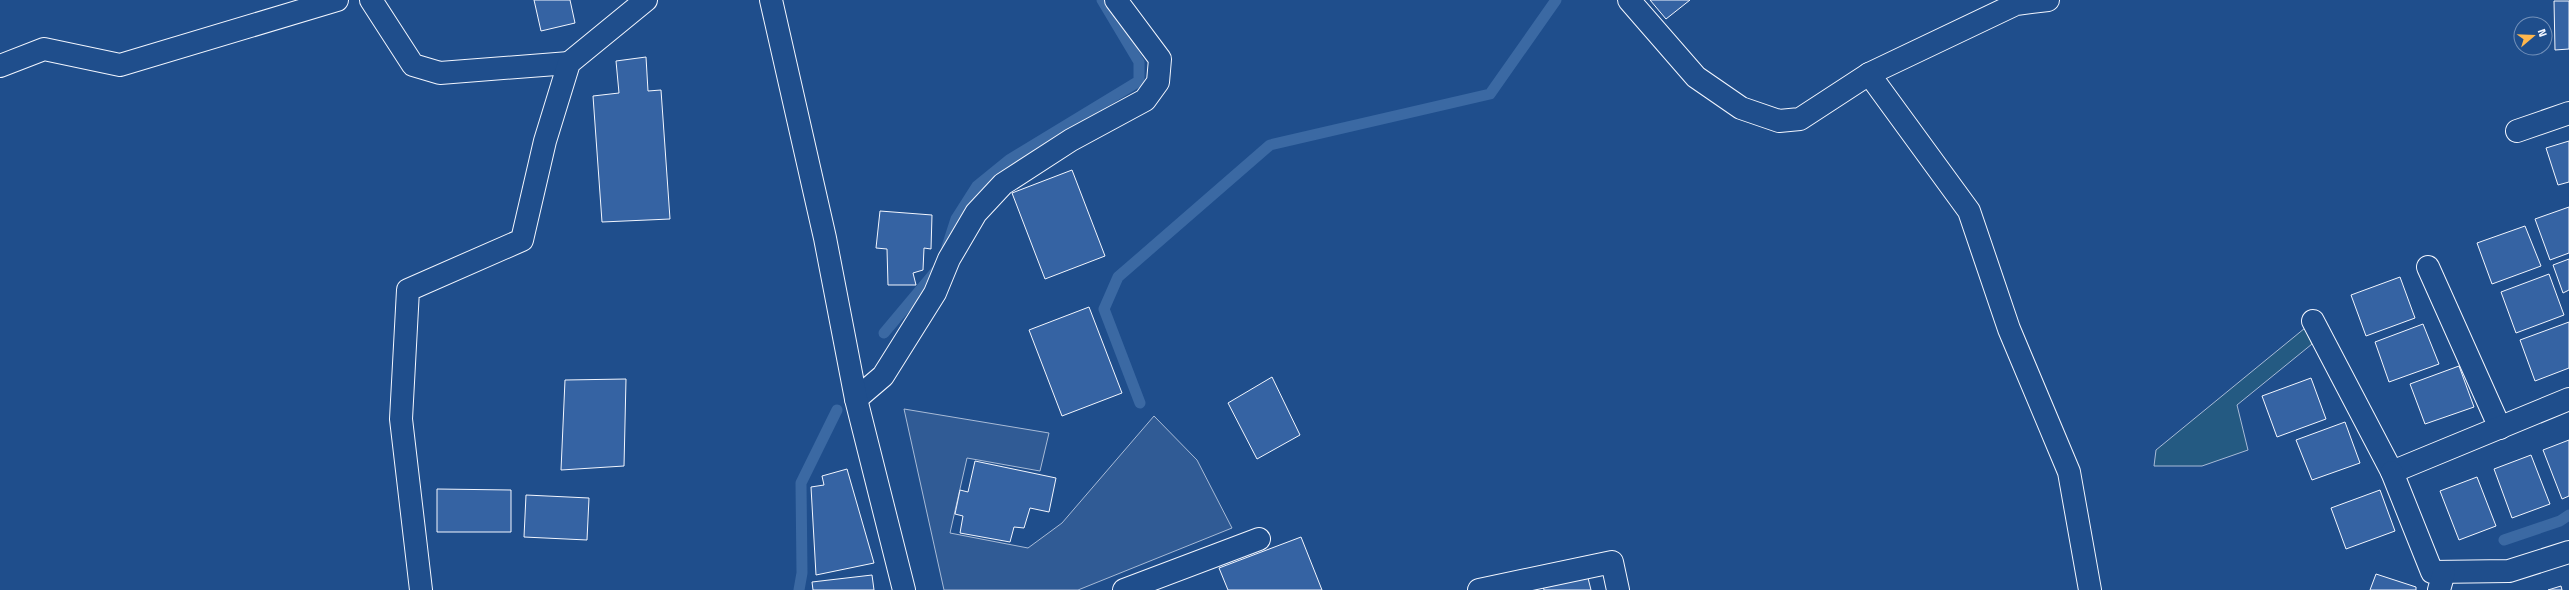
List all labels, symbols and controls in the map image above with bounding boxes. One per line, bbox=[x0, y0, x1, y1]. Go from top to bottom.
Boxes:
north arrow bbox=[2513, 16, 2553, 56]
text: N bbox=[2534, 27, 2551, 39]

